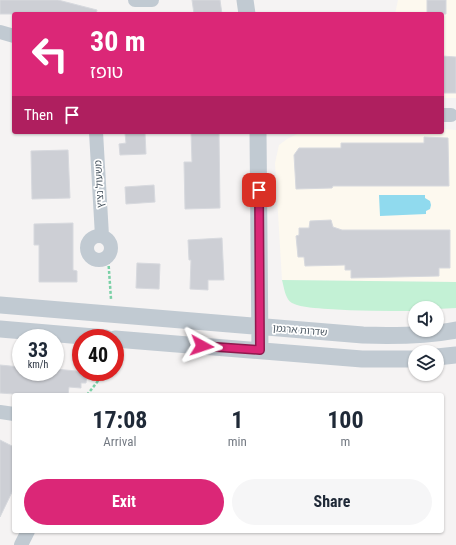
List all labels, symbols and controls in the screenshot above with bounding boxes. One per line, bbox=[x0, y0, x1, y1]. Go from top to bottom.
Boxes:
text: 30 m bbox=[90, 25, 146, 58]
icon: left bbox=[24, 28, 76, 80]
text: טופז bbox=[90, 61, 123, 82]
icon: arrive bbox=[61, 104, 83, 126]
text: Then bbox=[24, 106, 53, 124]
street label: משעול נציץ bbox=[92, 159, 106, 208]
pin bbox=[242, 173, 276, 207]
icon: arrive bbox=[248, 179, 270, 201]
map controls bbox=[408, 301, 444, 381]
button: sound bbox=[408, 301, 444, 337]
street label: שדרות ארגמן bbox=[272, 322, 328, 338]
position arrow bbox=[181, 325, 223, 367]
speed limit sign: 40 bbox=[72, 329, 124, 381]
text: 33 bbox=[28, 338, 48, 362]
button: layers bbox=[408, 345, 444, 381]
text: km/h bbox=[28, 359, 48, 370]
text: 17:08 bbox=[92, 406, 147, 434]
text: 1 bbox=[231, 406, 243, 434]
text: 100 bbox=[327, 406, 364, 434]
text: Arrival bbox=[103, 434, 136, 449]
text: min bbox=[228, 434, 247, 449]
text: m bbox=[341, 434, 350, 449]
button: Exit bbox=[24, 479, 224, 525]
button: Share bbox=[232, 479, 432, 525]

